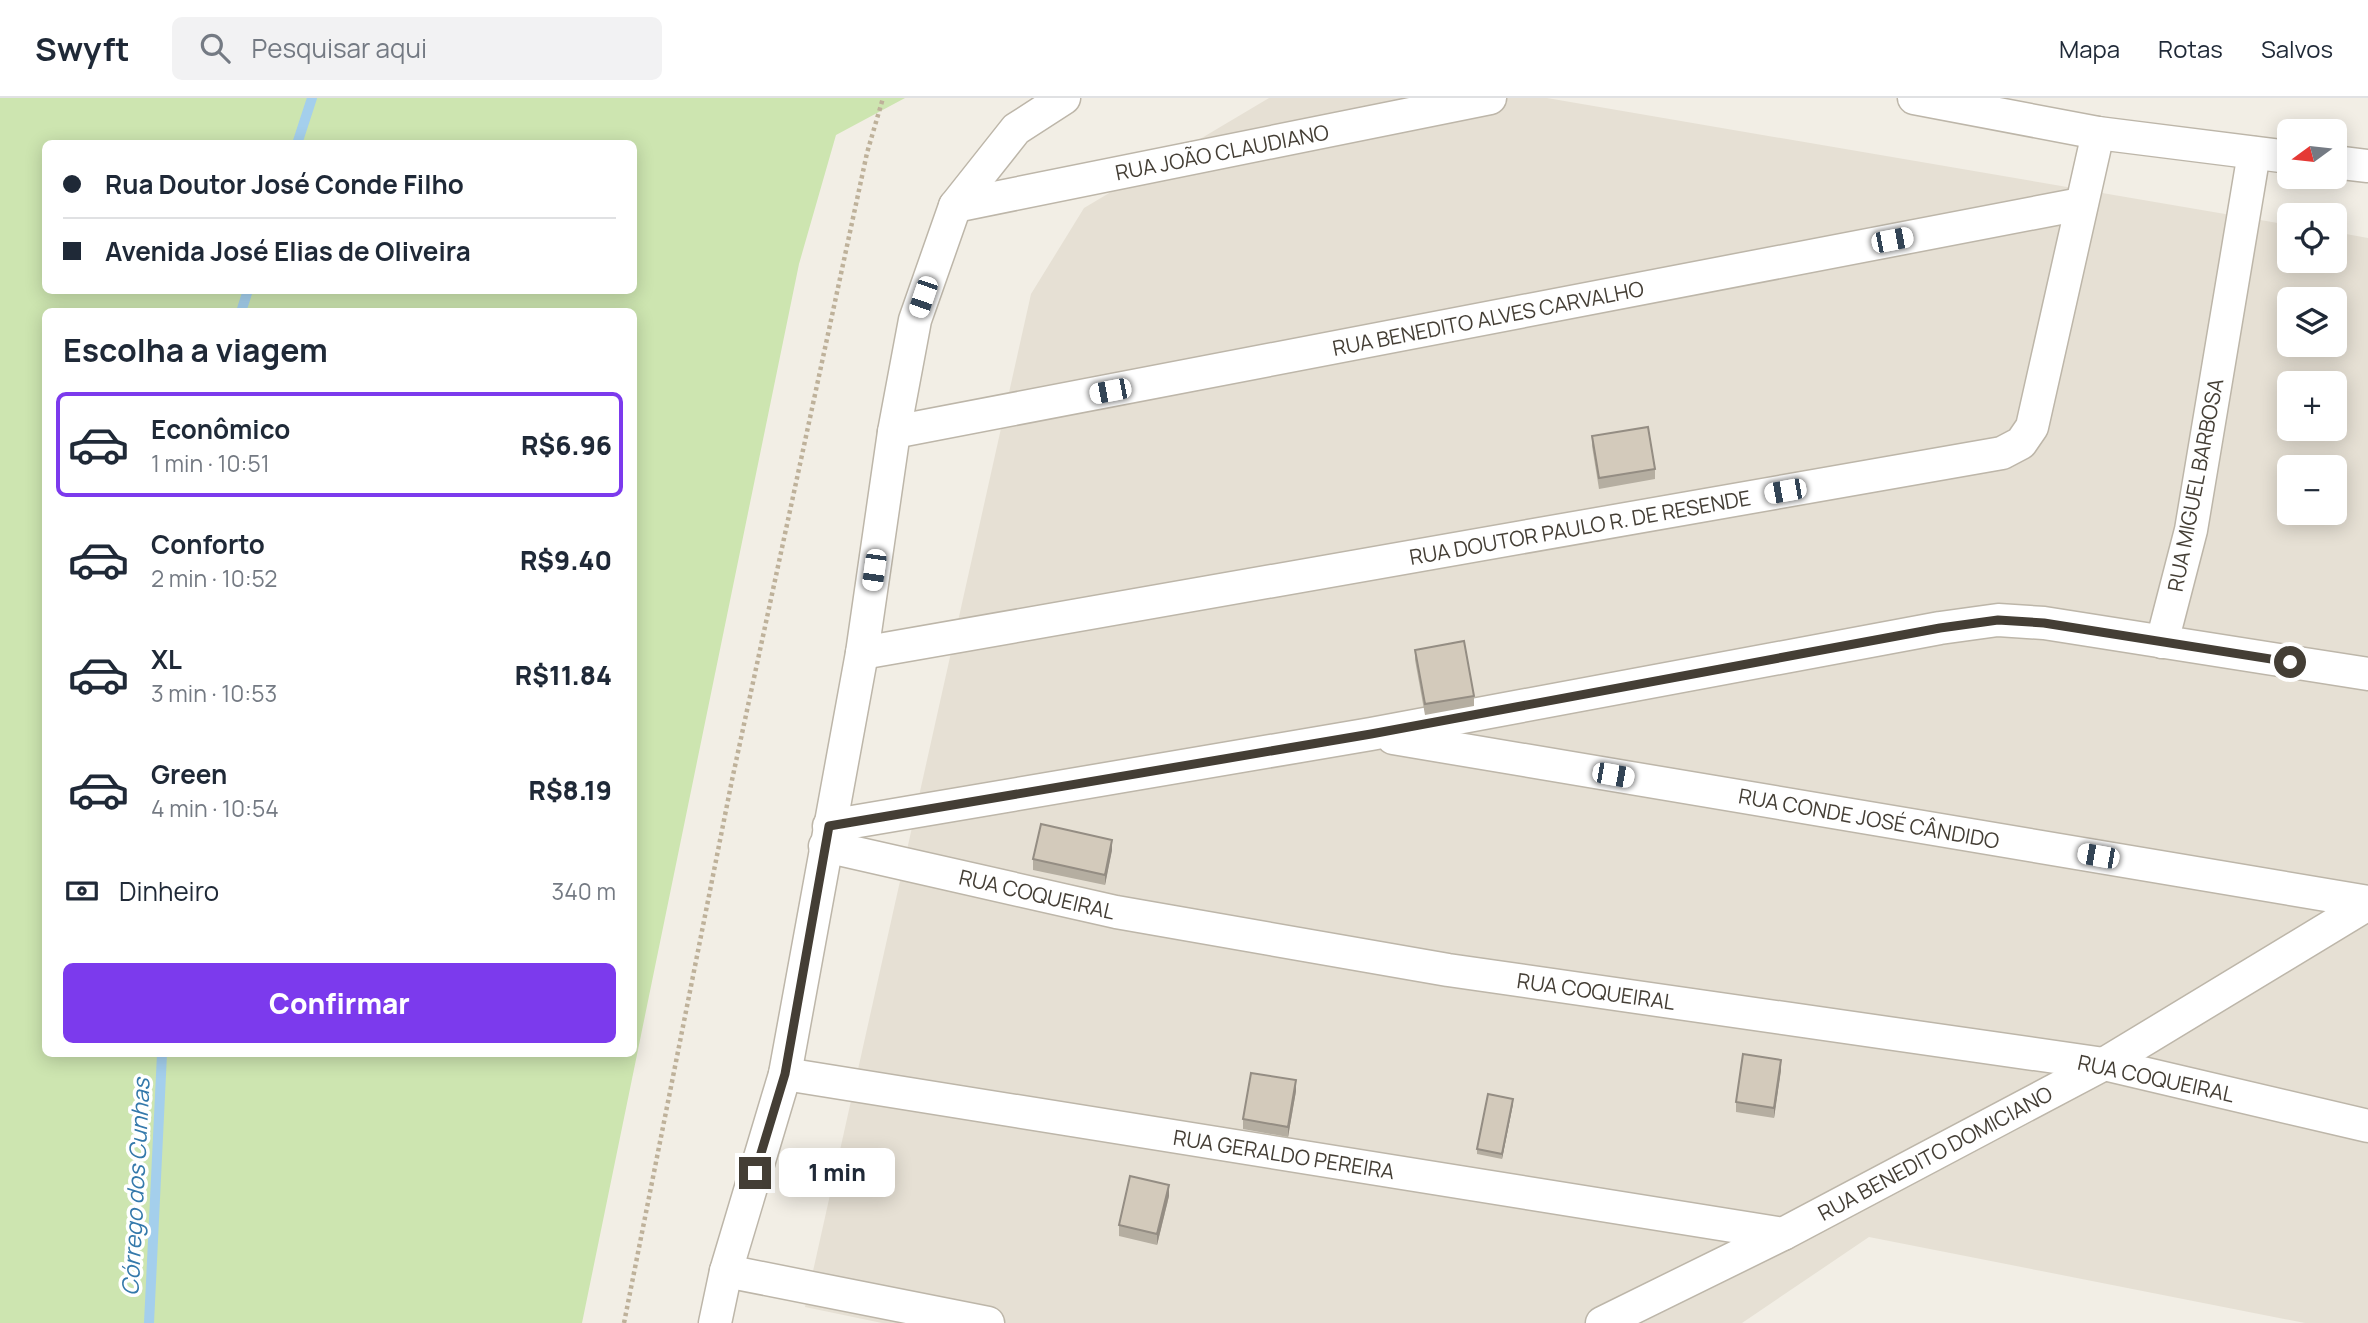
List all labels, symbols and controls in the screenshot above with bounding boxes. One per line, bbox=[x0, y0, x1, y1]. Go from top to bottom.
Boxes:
search box bbox=[172, 17, 662, 80]
text: Swyft bbox=[35, 26, 130, 71]
icon: search bbox=[196, 29, 234, 67]
text: Pesquisar aqui bbox=[252, 30, 427, 66]
text: Mapa bbox=[2059, 32, 2120, 65]
text: Rotas bbox=[2158, 32, 2223, 65]
text: Salvos bbox=[2261, 32, 2333, 65]
street label: RUA JOÃO CLAUDIANO bbox=[1113, 118, 1331, 186]
north arrow bbox=[2277, 119, 2347, 189]
map controls bbox=[2277, 119, 2347, 525]
text: Rua Doutor José Conde Filho bbox=[105, 166, 464, 202]
button: locate bbox=[2277, 203, 2347, 273]
car bbox=[1870, 226, 1915, 254]
text: Avenida José Elias de Oliveira bbox=[105, 233, 471, 269]
car bbox=[907, 274, 940, 320]
street label: RUA BENEDITO ALVES CARVALHO bbox=[1330, 274, 1646, 362]
button: layers bbox=[2277, 287, 2347, 357]
text: Escolha a viagem bbox=[63, 328, 328, 372]
button: + bbox=[2277, 371, 2347, 441]
street label: RUA MIGUEL BARBOSA bbox=[2161, 376, 2229, 594]
car bbox=[1088, 377, 1133, 405]
text: Econômico bbox=[151, 411, 290, 447]
icon: car bbox=[67, 413, 130, 476]
text: R$6.96 bbox=[521, 427, 612, 463]
text: 1 min · 10:51 bbox=[151, 447, 270, 479]
button: − bbox=[2277, 455, 2347, 525]
car bbox=[1763, 477, 1808, 505]
street label: RUA DOUTOR PAULO R. DE RESENDE bbox=[1407, 483, 1753, 571]
text: Conforto bbox=[151, 526, 265, 562]
icon: car bbox=[67, 528, 130, 591]
text: R$9.40 bbox=[520, 542, 612, 578]
car bbox=[861, 548, 888, 592]
text: 2 min · 10:52 bbox=[151, 562, 277, 594]
text: XL bbox=[151, 641, 182, 677]
icon: car bbox=[67, 643, 130, 706]
route start bbox=[2274, 646, 2306, 678]
text: R$11.84 bbox=[515, 657, 612, 693]
text: 3 min · 10:53 bbox=[151, 677, 277, 709]
text: Green bbox=[151, 756, 227, 792]
icon: car bbox=[67, 758, 130, 821]
car bbox=[1591, 761, 1636, 789]
text: R$8.19 bbox=[529, 772, 612, 808]
street label: RUA CONDE JOSÉ CÂNDIDO bbox=[1736, 781, 2002, 855]
text: 4 min · 10:54 bbox=[151, 792, 279, 824]
car bbox=[2076, 842, 2121, 870]
street label: RUA COQUEIRAL bbox=[956, 862, 1118, 926]
icon: cash bbox=[63, 872, 101, 910]
text: Dinheiro bbox=[119, 873, 219, 909]
text: 340 m bbox=[552, 875, 616, 907]
button: Confirmar bbox=[63, 963, 616, 1043]
street label: RUA COQUEIRAL bbox=[1515, 966, 1677, 1016]
street label: RUA COQUEIRAL bbox=[2075, 1048, 2237, 1108]
water label: Córrego dos Cunhas bbox=[113, 1076, 157, 1297]
street label: RUA BENEDITO DOMICIANO bbox=[1813, 1079, 2057, 1227]
street label: RUA GERALDO PEREIRA bbox=[1171, 1123, 1397, 1185]
callout: 1 min bbox=[780, 1148, 895, 1198]
text: 1 min bbox=[808, 1156, 866, 1188]
route end bbox=[739, 1157, 771, 1189]

